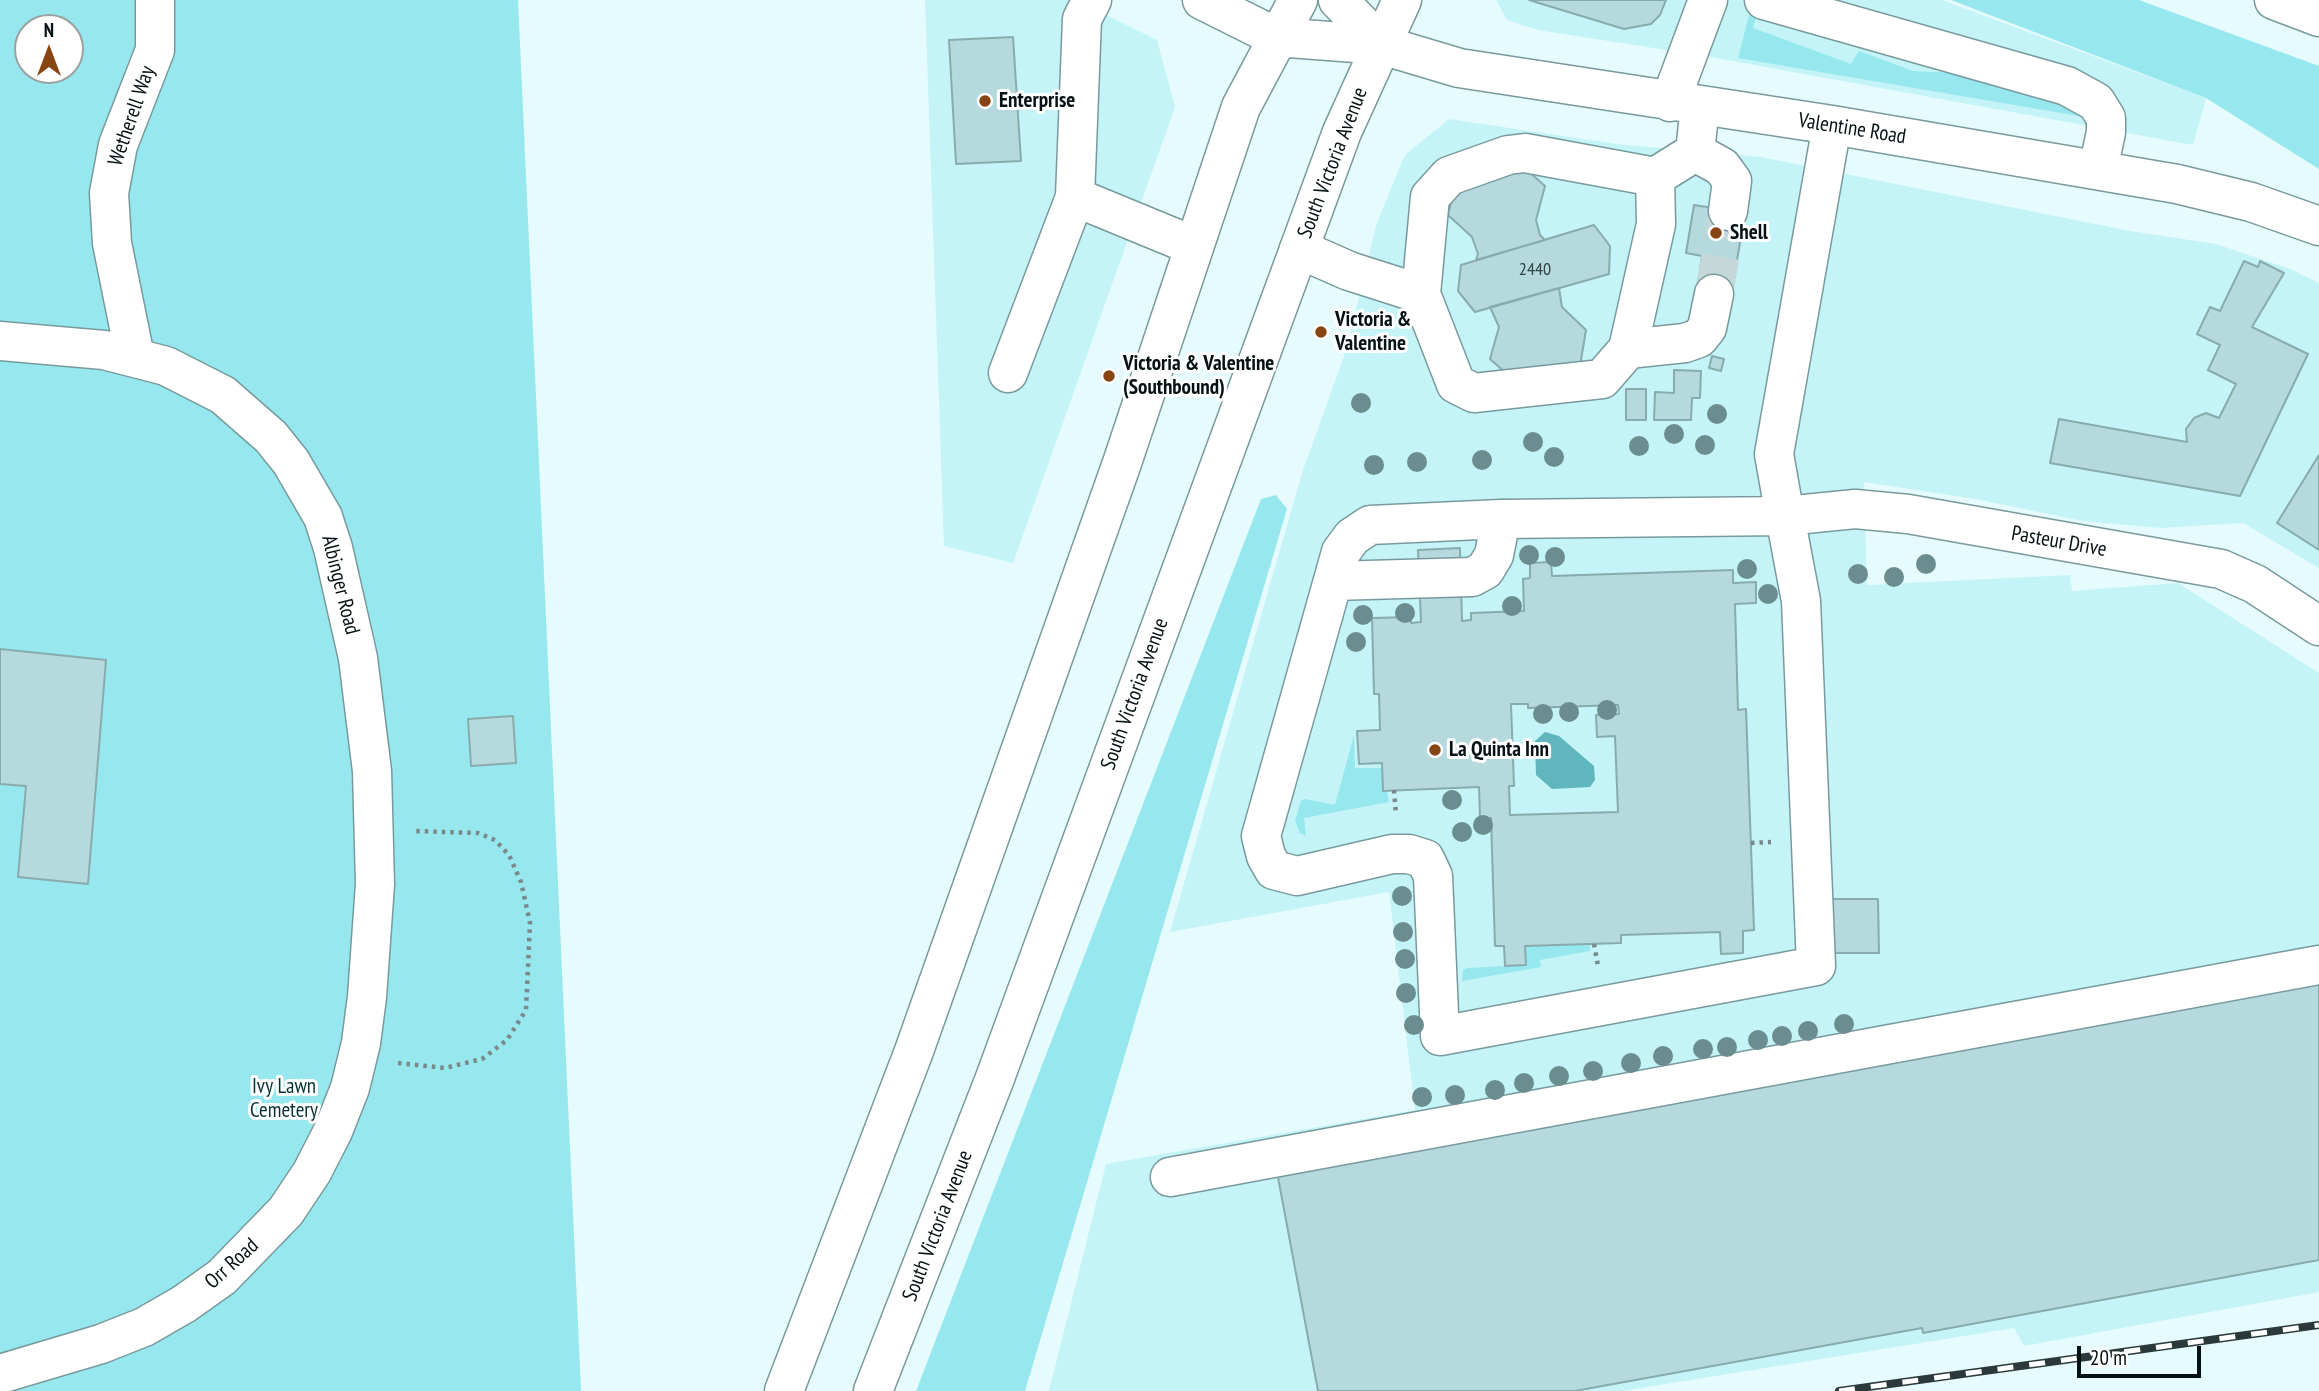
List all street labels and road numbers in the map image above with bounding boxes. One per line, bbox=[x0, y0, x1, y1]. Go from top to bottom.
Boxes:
street label: Wetherell Way bbox=[103, 63, 161, 169]
street label: South Victoria Avenue bbox=[1293, 84, 1373, 242]
street label: Valentine Road bbox=[1796, 108, 1908, 150]
street label: Pasteur Drive bbox=[2009, 521, 2109, 563]
street label: Albinger Road bbox=[315, 533, 365, 637]
street label: South Victoria Avenue bbox=[1096, 615, 1174, 773]
street label: South Victoria Avenue bbox=[898, 1147, 978, 1305]
street label: Orr Road bbox=[200, 1233, 264, 1295]

